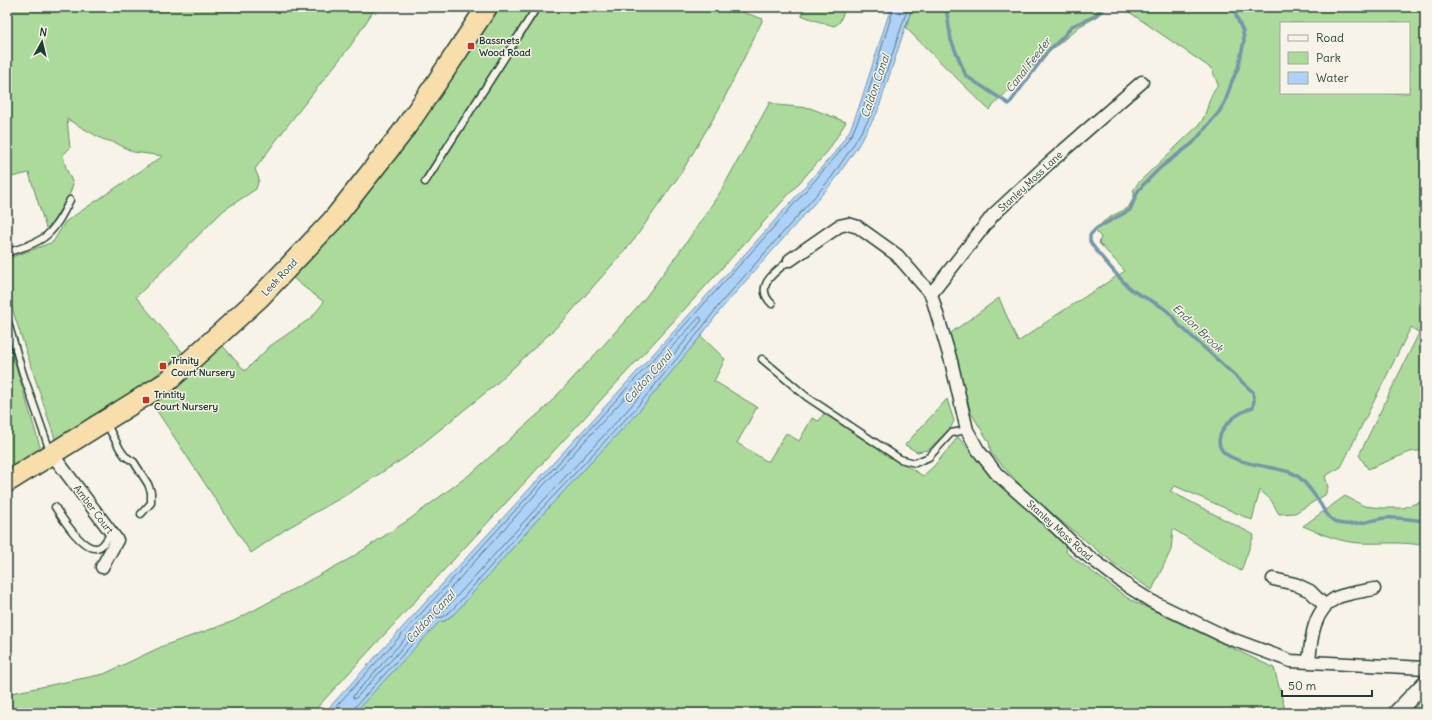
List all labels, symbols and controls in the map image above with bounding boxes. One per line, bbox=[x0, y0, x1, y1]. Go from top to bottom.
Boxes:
north arrow bbox=[22, 22, 62, 62]
legend bbox=[1280, 22, 1410, 94]
text: N bbox=[39, 25, 48, 40]
text: Road bbox=[1316, 30, 1344, 45]
place label: Bassnets Wood Road bbox=[479, 34, 531, 59]
water label: Canal Feeder bbox=[1002, 34, 1055, 95]
marker: Bassnets Wood Road bbox=[466, 41, 476, 51]
text: Park bbox=[1316, 50, 1341, 65]
water label: Caldon Canal bbox=[858, 51, 893, 120]
text: Water bbox=[1316, 70, 1349, 85]
street label: Stanley Moss Lane bbox=[995, 148, 1065, 215]
street label: Leek Road bbox=[259, 256, 300, 299]
water label: Endon Brook bbox=[1170, 301, 1227, 356]
water label: Caldon Canal bbox=[621, 347, 676, 406]
place label: Trinity Court Nursery bbox=[171, 354, 236, 379]
marker: Trinity Court Nursery bbox=[158, 361, 168, 371]
place label: Trintity Court Nursery bbox=[154, 388, 219, 413]
marker: Trintity Court Nursery bbox=[141, 395, 151, 405]
street label: Amber Court bbox=[71, 482, 117, 537]
street label: Stanley Moss Road bbox=[1024, 497, 1096, 564]
water label: Caldon Canal bbox=[402, 587, 459, 646]
scale bar bbox=[1282, 672, 1372, 698]
text: 50 m bbox=[1288, 678, 1317, 693]

